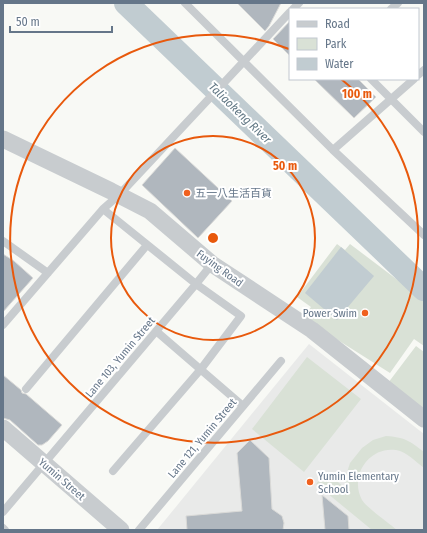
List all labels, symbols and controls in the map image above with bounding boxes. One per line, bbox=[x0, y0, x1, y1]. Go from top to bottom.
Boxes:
scale bar bbox=[10, 8, 112, 34]
legend bbox=[289, 8, 419, 80]
text: 50 m bbox=[16, 15, 40, 29]
text: Road bbox=[325, 17, 350, 31]
text: Park bbox=[325, 37, 347, 51]
text: Water bbox=[325, 57, 354, 71]
water label: Taliaokeng River bbox=[206, 80, 275, 147]
text: 100 m bbox=[342, 87, 372, 101]
text: 50 m bbox=[273, 159, 297, 173]
place label: 五一八生活百貨 bbox=[195, 187, 272, 200]
marker: 五一八生活百貨 bbox=[182, 188, 192, 198]
centre of rings bbox=[206, 231, 220, 245]
street label: Fuying Road bbox=[194, 247, 245, 290]
place label: Power Swim bbox=[303, 307, 357, 320]
marker: Power Swim bbox=[360, 308, 370, 318]
street label: Lane 103, Yumin Street bbox=[83, 314, 158, 400]
street label: Lane 121, Yumin Street bbox=[165, 396, 240, 481]
street label: Yumin Street bbox=[36, 456, 88, 503]
place label: Yumin Elementary School bbox=[318, 470, 399, 496]
marker: Yumin Elementary School bbox=[305, 477, 315, 487]

